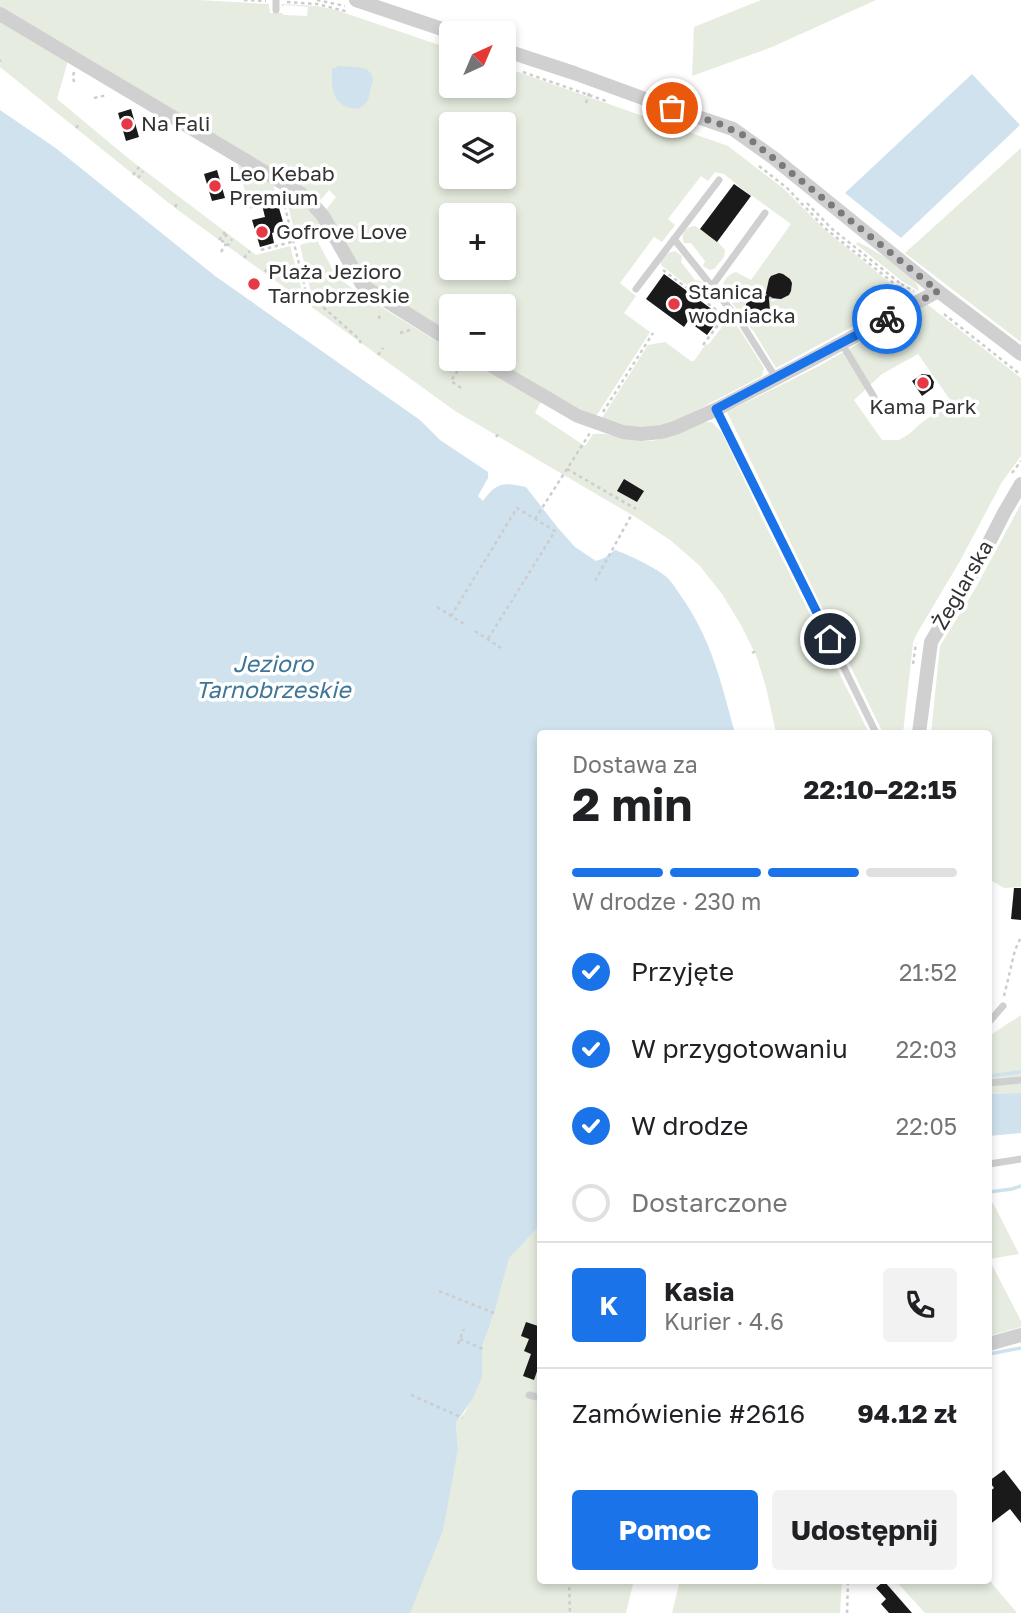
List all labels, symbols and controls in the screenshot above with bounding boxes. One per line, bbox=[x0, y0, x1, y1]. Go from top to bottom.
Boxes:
north arrow bbox=[439, 21, 516, 98]
map controls bbox=[439, 21, 516, 371]
pin bbox=[642, 78, 702, 138]
icon: bag bbox=[653, 89, 691, 127]
place label: Na Fali bbox=[141, 110, 210, 136]
button: layers bbox=[439, 112, 516, 189]
marker: Na Fali bbox=[119, 116, 135, 132]
place label: Leo Kebab Premium bbox=[229, 160, 335, 210]
marker: Leo Kebab Premium bbox=[207, 178, 223, 194]
button: + bbox=[439, 203, 516, 280]
place label: Gofrove Love bbox=[276, 218, 407, 244]
marker: Gofrove Love bbox=[254, 224, 270, 240]
place label: Plaża Jezioro Tarnobrzeskie bbox=[268, 258, 410, 308]
marker: Plaża Jezioro Tarnobrzeskie bbox=[246, 276, 262, 292]
place label: Stanica wodniacka bbox=[688, 278, 796, 328]
courier bbox=[852, 284, 922, 354]
button: − bbox=[439, 294, 516, 371]
marker: Stanica wodniacka bbox=[666, 296, 682, 312]
icon: bike bbox=[868, 300, 906, 338]
marker: Kama Park bbox=[915, 375, 931, 391]
place label: Kama Park bbox=[869, 393, 977, 419]
street label: Żeglarska bbox=[926, 535, 998, 634]
pin bbox=[800, 609, 860, 669]
icon: home bbox=[811, 620, 849, 658]
water label: Jezioro Tarnobrzeskie bbox=[195, 649, 352, 703]
text: Dostawa za bbox=[572, 750, 698, 778]
text: 22:10–22:15 bbox=[804, 774, 957, 805]
text: 2 min bbox=[572, 776, 692, 831]
text: W drodze · 230 m bbox=[572, 887, 761, 915]
icon: check bbox=[572, 953, 610, 991]
text: Przyjęte bbox=[631, 956, 734, 987]
text: 21:52 bbox=[899, 958, 957, 986]
icon: check bbox=[572, 1030, 610, 1068]
text: W przygotowaniu bbox=[631, 1033, 848, 1064]
text: 22:03 bbox=[896, 1035, 957, 1063]
icon: check bbox=[572, 1107, 610, 1145]
text: W drodze bbox=[631, 1110, 748, 1141]
text: 22:05 bbox=[896, 1112, 957, 1140]
text: Dostarczone bbox=[631, 1187, 788, 1218]
button: phone bbox=[883, 1268, 957, 1342]
text: Kasia bbox=[664, 1276, 734, 1307]
text: K bbox=[600, 1290, 618, 1321]
text: Kurier · 4.6 bbox=[664, 1307, 784, 1335]
text: Zamówienie #2616 bbox=[572, 1398, 805, 1429]
text: 94.12 zł bbox=[857, 1398, 957, 1429]
button: Pomoc bbox=[572, 1490, 758, 1570]
button: Udostępnij bbox=[772, 1490, 957, 1570]

